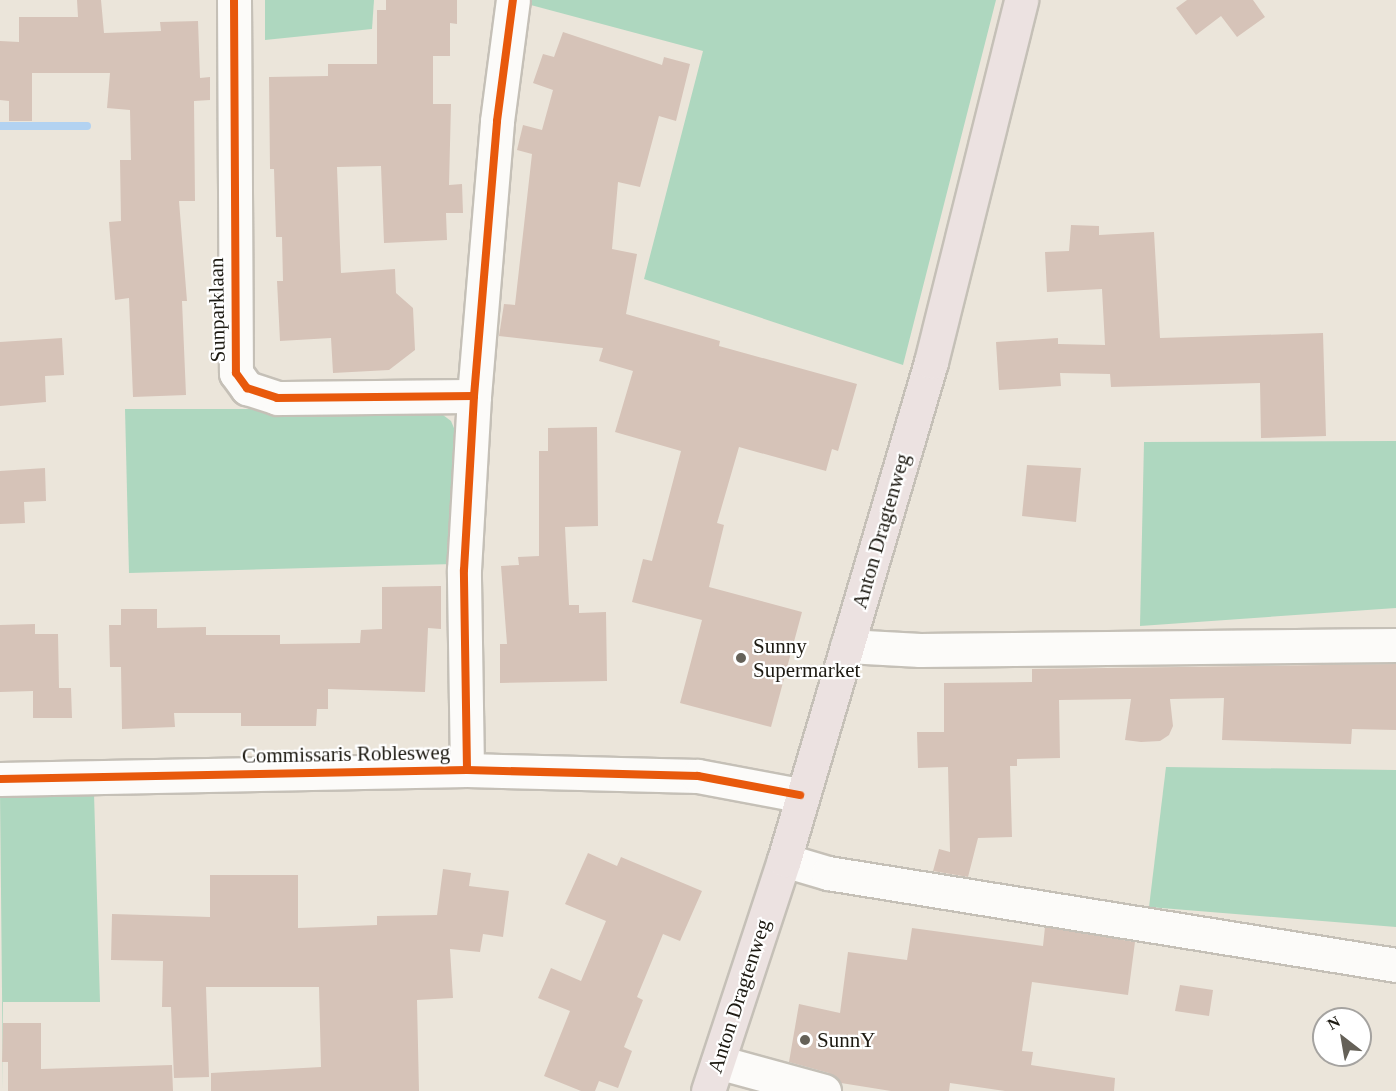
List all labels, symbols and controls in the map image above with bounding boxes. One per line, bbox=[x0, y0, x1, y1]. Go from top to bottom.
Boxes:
street label: Sunparklaan bbox=[203, 257, 231, 363]
street label: Anton Dragtenweg bbox=[847, 450, 915, 612]
place label: Sunny Supermarket bbox=[753, 633, 860, 683]
marker: Sunny Supermarket bbox=[734, 651, 748, 665]
street label: Commissaris Roblesweg bbox=[242, 740, 450, 768]
street label: Anton Dragtenweg bbox=[702, 916, 776, 1076]
north arrow bbox=[1312, 1007, 1372, 1067]
text: N bbox=[1324, 1013, 1343, 1033]
place label: SunnY bbox=[817, 1027, 875, 1053]
marker: SunnY bbox=[798, 1033, 812, 1047]

